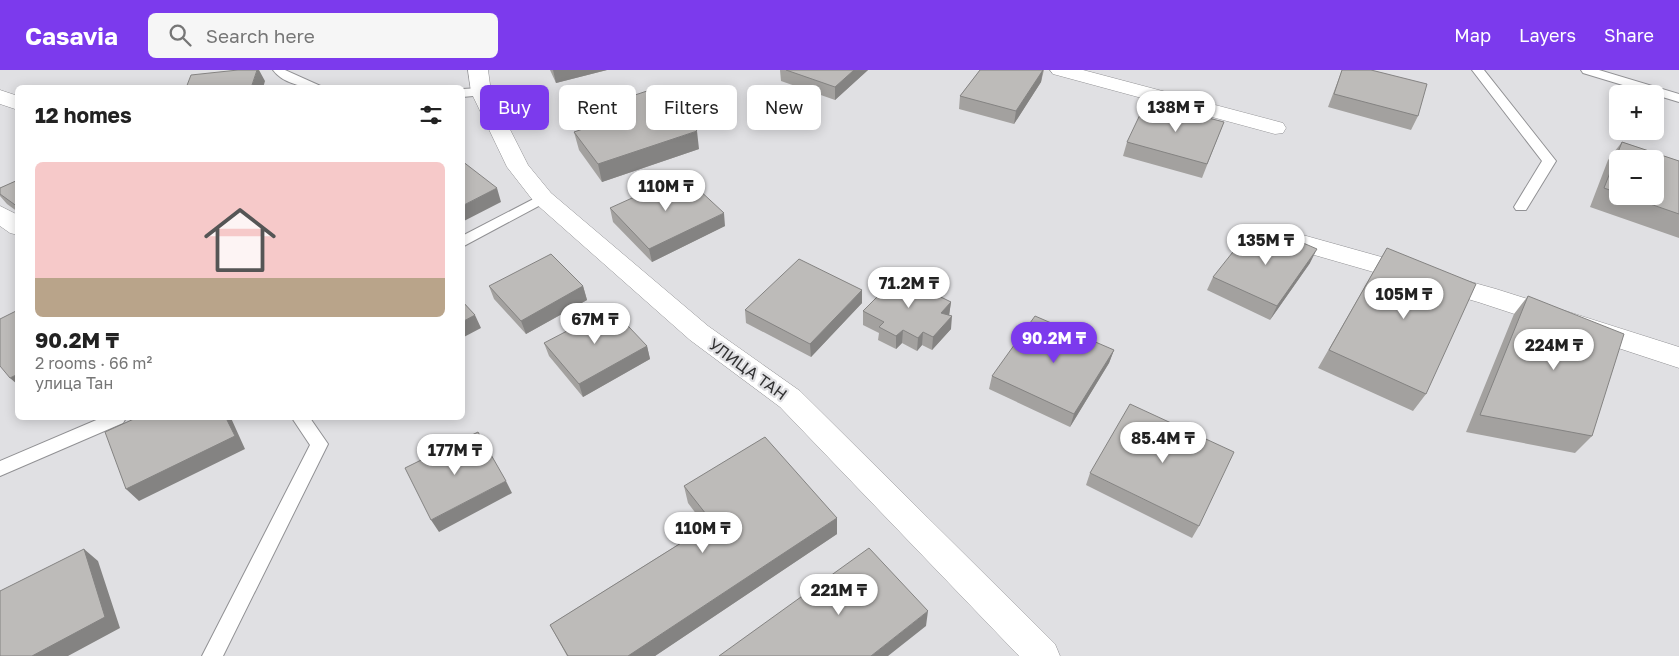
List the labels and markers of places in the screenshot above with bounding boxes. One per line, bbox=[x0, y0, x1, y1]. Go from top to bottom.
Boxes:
pin: 138M ₸ bbox=[1135, 90, 1217, 133]
pin: 110M ₸ bbox=[625, 170, 707, 212]
pin: 135M ₸ bbox=[1225, 224, 1307, 266]
pin: 71.2M ₸ bbox=[863, 266, 955, 309]
pin: 105M ₸ bbox=[1363, 278, 1445, 320]
pin: 67M ₸ bbox=[560, 302, 630, 345]
pin: 90.2M ₸ bbox=[1008, 322, 1100, 364]
pin: 224M ₸ bbox=[1513, 328, 1595, 371]
pin: 85.4M ₸ bbox=[1117, 422, 1209, 464]
pin: 177M ₸ bbox=[414, 434, 496, 476]
pin: 110M ₸ bbox=[662, 512, 744, 554]
pin: 221M ₸ bbox=[798, 574, 880, 616]

